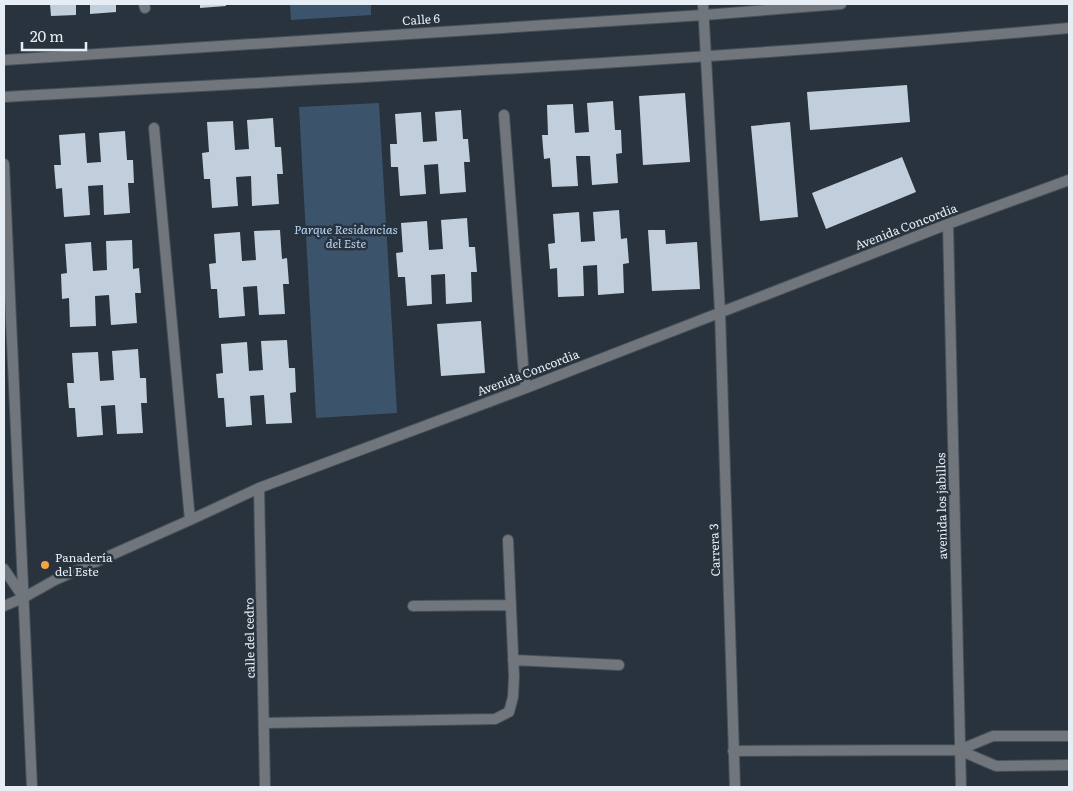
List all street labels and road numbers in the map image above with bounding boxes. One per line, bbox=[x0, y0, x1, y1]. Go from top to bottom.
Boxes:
street label: Calle 6 bbox=[401, 9, 441, 29]
street label: Avenida Concordia bbox=[852, 198, 960, 254]
street label: Avenida Concordia bbox=[474, 344, 582, 400]
street label: avenida los jabillos bbox=[931, 452, 951, 560]
street label: Carrera 3 bbox=[704, 523, 724, 577]
street label: calle del cedro bbox=[239, 597, 259, 679]

